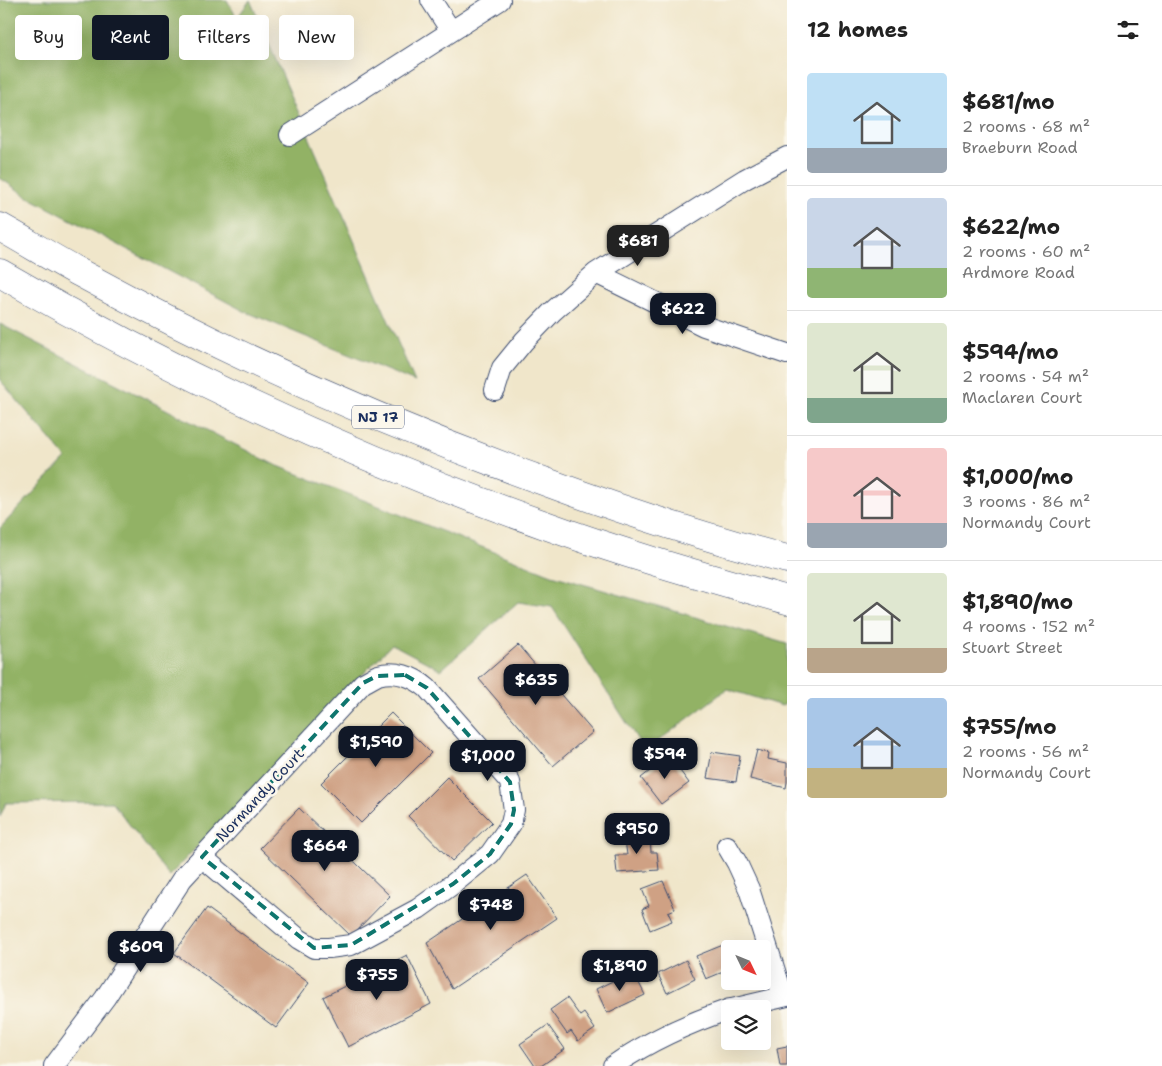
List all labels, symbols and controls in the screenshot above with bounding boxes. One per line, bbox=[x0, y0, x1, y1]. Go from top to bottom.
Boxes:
chip: Buy bbox=[15, 15, 82, 60]
chip: Rent bbox=[92, 15, 169, 60]
chip: Filters bbox=[179, 15, 269, 60]
chip: New bbox=[279, 15, 354, 60]
text: 12 homes bbox=[807, 16, 908, 44]
icon: filters bbox=[1114, 16, 1142, 44]
text: $681/mo bbox=[962, 88, 1055, 116]
icon: home bbox=[847, 93, 907, 153]
text: 2 rooms · 68 m² bbox=[962, 116, 1090, 137]
text: Braeburn Road bbox=[962, 137, 1078, 158]
text: $622/mo bbox=[962, 213, 1060, 241]
icon: home bbox=[847, 218, 907, 278]
pin: $681 bbox=[608, 224, 668, 267]
text: $681 bbox=[618, 230, 658, 251]
text: 2 rooms · 60 m² bbox=[962, 241, 1090, 262]
text: Ardmore Road bbox=[962, 262, 1075, 283]
pin: $622 bbox=[653, 292, 713, 335]
text: $622 bbox=[661, 298, 705, 319]
text: $594/mo bbox=[962, 338, 1059, 366]
icon: home bbox=[847, 343, 907, 403]
text: 2 rooms · 54 m² bbox=[962, 366, 1089, 387]
text: Maclaren Court bbox=[962, 387, 1083, 408]
road number: NJ 17 bbox=[352, 406, 404, 428]
text: $1,000/mo bbox=[962, 463, 1073, 491]
icon: home bbox=[847, 468, 907, 528]
text: 3 rooms · 86 m² bbox=[962, 491, 1090, 512]
text: Normandy Court bbox=[962, 512, 1091, 533]
text: $1,890/mo bbox=[962, 588, 1073, 616]
icon: home bbox=[847, 593, 907, 653]
text: 4 rooms · 152 m² bbox=[962, 616, 1095, 637]
text: Stuart Street bbox=[962, 637, 1063, 658]
pin: $635 bbox=[506, 664, 566, 706]
text: $635 bbox=[515, 669, 557, 690]
text: $755/mo bbox=[962, 713, 1057, 741]
icon: home bbox=[847, 718, 907, 778]
pin: $1,590 bbox=[335, 726, 417, 768]
text: $1,590 bbox=[349, 731, 403, 752]
pin: $594 bbox=[635, 738, 695, 780]
pin: $1,000 bbox=[447, 740, 529, 782]
text: 2 rooms · 56 m² bbox=[962, 741, 1089, 762]
text: $594 bbox=[644, 743, 686, 764]
street label: Normandy Court bbox=[211, 744, 309, 846]
text: $1,000 bbox=[461, 745, 515, 766]
text: Normandy Court bbox=[962, 762, 1091, 783]
pin: $950 bbox=[607, 812, 667, 855]
text: $950 bbox=[616, 818, 658, 839]
pin: $664 bbox=[295, 830, 355, 872]
text: $664 bbox=[303, 835, 347, 856]
pin: $748 bbox=[461, 888, 521, 931]
text: $748 bbox=[469, 894, 513, 915]
pin: $609 bbox=[111, 930, 171, 973]
text: $609 bbox=[119, 936, 163, 957]
north arrow bbox=[721, 940, 771, 990]
map controls bbox=[721, 940, 771, 1050]
pin: $1,890 bbox=[579, 950, 661, 992]
text: $1,890 bbox=[593, 955, 647, 976]
pin: $755 bbox=[347, 958, 407, 1001]
text: $755 bbox=[356, 964, 398, 985]
button: layers bbox=[721, 1000, 771, 1050]

